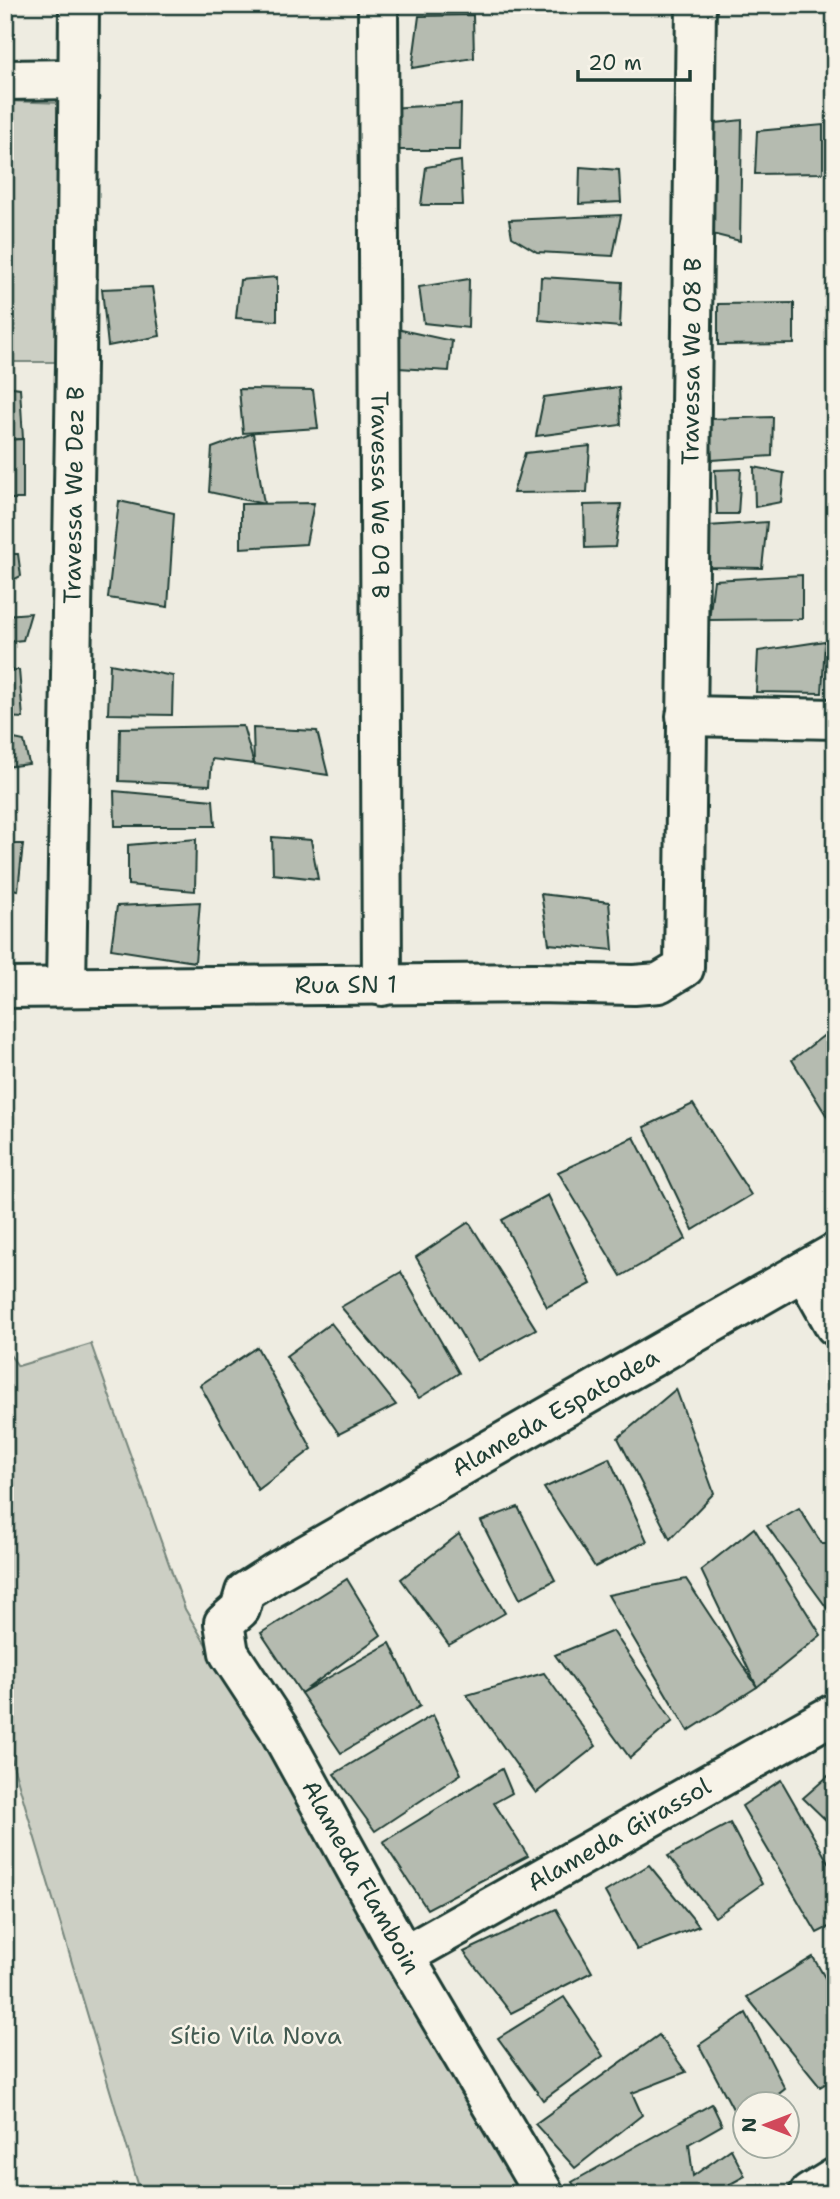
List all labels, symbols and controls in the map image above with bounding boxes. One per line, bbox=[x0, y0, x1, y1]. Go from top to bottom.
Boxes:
scale bar bbox=[578, 38, 690, 82]
text: 20 m bbox=[588, 49, 642, 77]
street label: Travessa We 08 B bbox=[674, 257, 709, 465]
street label: Travessa We Dez B bbox=[56, 386, 92, 604]
street label: Travessa We 09 B bbox=[364, 391, 396, 599]
street label: Rua SN 1 bbox=[295, 968, 397, 1001]
street label: Alameda Espatodea bbox=[446, 1341, 665, 1484]
street label: Alameda Girassol bbox=[522, 1770, 717, 1899]
street label: Alameda Flamboin bbox=[294, 1774, 428, 1980]
park label: Sítio Vila Nova bbox=[170, 2020, 342, 2052]
north arrow bbox=[732, 2090, 802, 2160]
text: N bbox=[737, 2117, 762, 2133]

